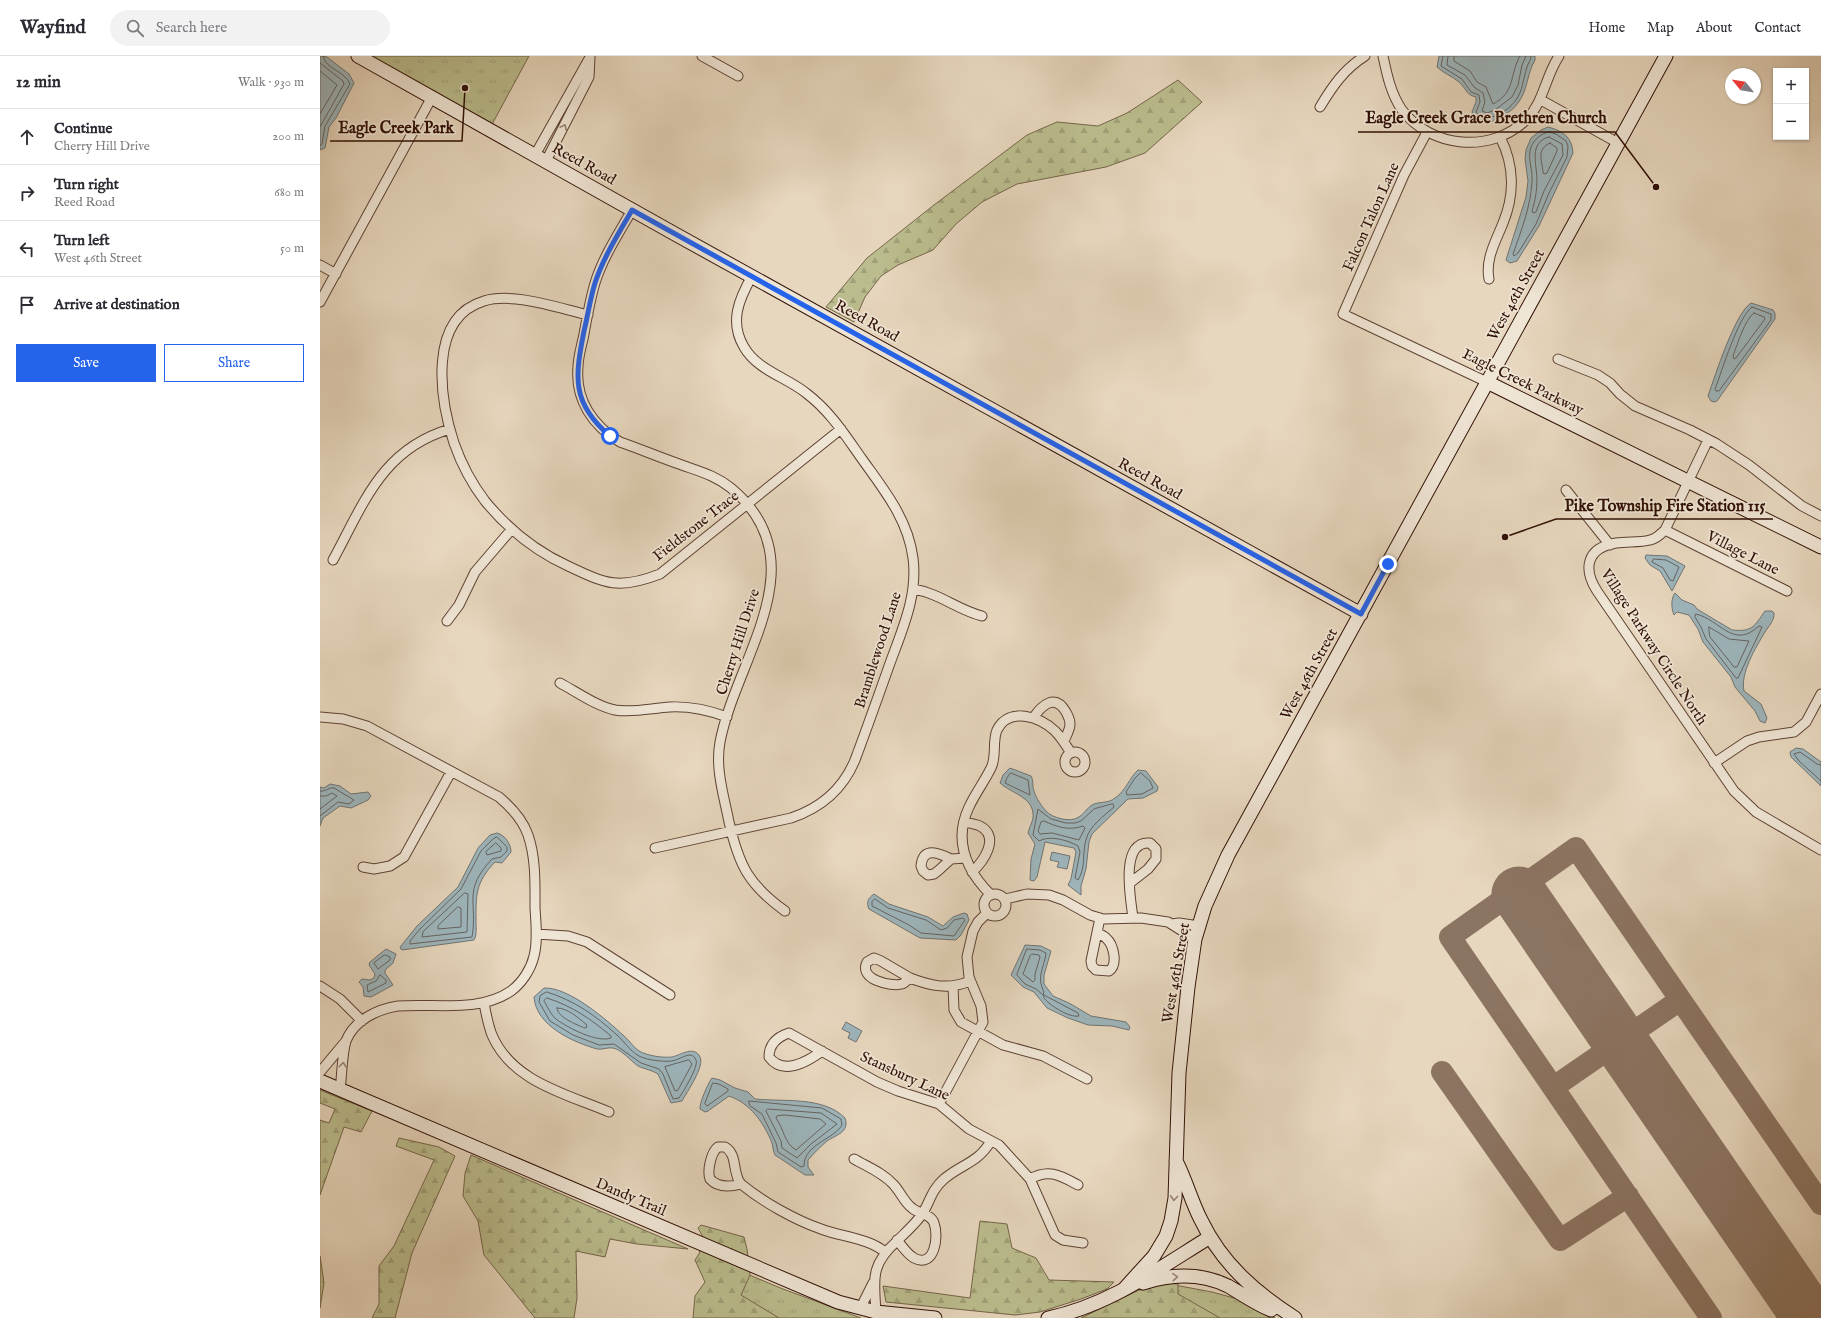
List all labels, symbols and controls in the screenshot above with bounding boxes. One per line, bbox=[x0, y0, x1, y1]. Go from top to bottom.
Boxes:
search box bbox=[110, 10, 390, 46]
text: Wayfind bbox=[20, 16, 86, 40]
icon: search bbox=[124, 17, 146, 39]
text: Search here bbox=[156, 18, 227, 37]
text: Home bbox=[1589, 19, 1625, 37]
text: Map bbox=[1647, 19, 1674, 37]
text: About bbox=[1696, 19, 1732, 37]
text: Contact bbox=[1754, 19, 1801, 37]
north arrow bbox=[1725, 68, 1761, 104]
map controls bbox=[1773, 68, 1809, 140]
button: + bbox=[1773, 68, 1809, 104]
text: 12 min bbox=[16, 72, 61, 93]
text: Walk · 930 m bbox=[238, 74, 304, 91]
callout: Eagle Creek Grace Brethren Church bbox=[1358, 104, 1615, 132]
button: − bbox=[1773, 104, 1809, 140]
text: Eagle Creek Grace Brethren Church bbox=[1365, 109, 1607, 129]
callout: Eagle Creek Park bbox=[330, 113, 462, 141]
text: Continue bbox=[54, 119, 112, 138]
text: Eagle Creek Park bbox=[338, 119, 455, 139]
one-way arrow bbox=[559, 124, 567, 131]
icon: ahead bbox=[16, 126, 38, 148]
text: 200 m bbox=[272, 128, 304, 145]
text: Cherry Hill Drive bbox=[54, 138, 150, 155]
street label: Reed Road bbox=[549, 139, 620, 190]
street label: Falcon Talon Lane bbox=[1338, 160, 1404, 274]
text: Turn right bbox=[54, 175, 119, 194]
icon: right bbox=[16, 182, 38, 204]
text: 680 m bbox=[274, 184, 304, 201]
text: Reed Road bbox=[54, 194, 115, 211]
text: Turn left bbox=[54, 231, 110, 250]
icon: left bbox=[16, 238, 38, 260]
text: 50 m bbox=[280, 240, 304, 257]
street label: West 46th Street bbox=[1483, 246, 1549, 344]
text: West 46th Street bbox=[54, 250, 142, 267]
icon: arrive bbox=[16, 294, 38, 316]
text: Arrive at destination bbox=[54, 295, 180, 314]
street label: Reed Road bbox=[832, 296, 903, 347]
button: Save bbox=[16, 344, 156, 382]
button: Share bbox=[164, 344, 304, 382]
street label: Eagle Creek Parkway bbox=[1459, 344, 1587, 420]
route start bbox=[601, 427, 619, 445]
street label: Reed Road bbox=[1115, 454, 1186, 505]
street label: Fieldstone Trace bbox=[649, 486, 743, 566]
callout: Pike Township Fire Station 115 bbox=[1556, 491, 1773, 519]
text: Pike Township Fire Station 115 bbox=[1565, 497, 1766, 517]
street label: Village Lane bbox=[1703, 526, 1783, 579]
route end bbox=[1379, 555, 1397, 573]
street label: Village Parkway Circle North bbox=[1596, 565, 1712, 729]
street label: Cherry Hill Drive bbox=[712, 586, 764, 698]
street label: Bramblewood Lane bbox=[850, 589, 906, 711]
street label: West 46th Street bbox=[1276, 625, 1342, 723]
street label: West 46th Street bbox=[1158, 921, 1194, 1025]
street label: Stansbury Lane bbox=[857, 1047, 953, 1105]
one-way arrow bbox=[338, 1062, 347, 1068]
street label: Dandy Trail bbox=[593, 1174, 670, 1221]
one-way arrow bbox=[1170, 1195, 1179, 1201]
one-way arrow bbox=[1172, 1272, 1179, 1281]

